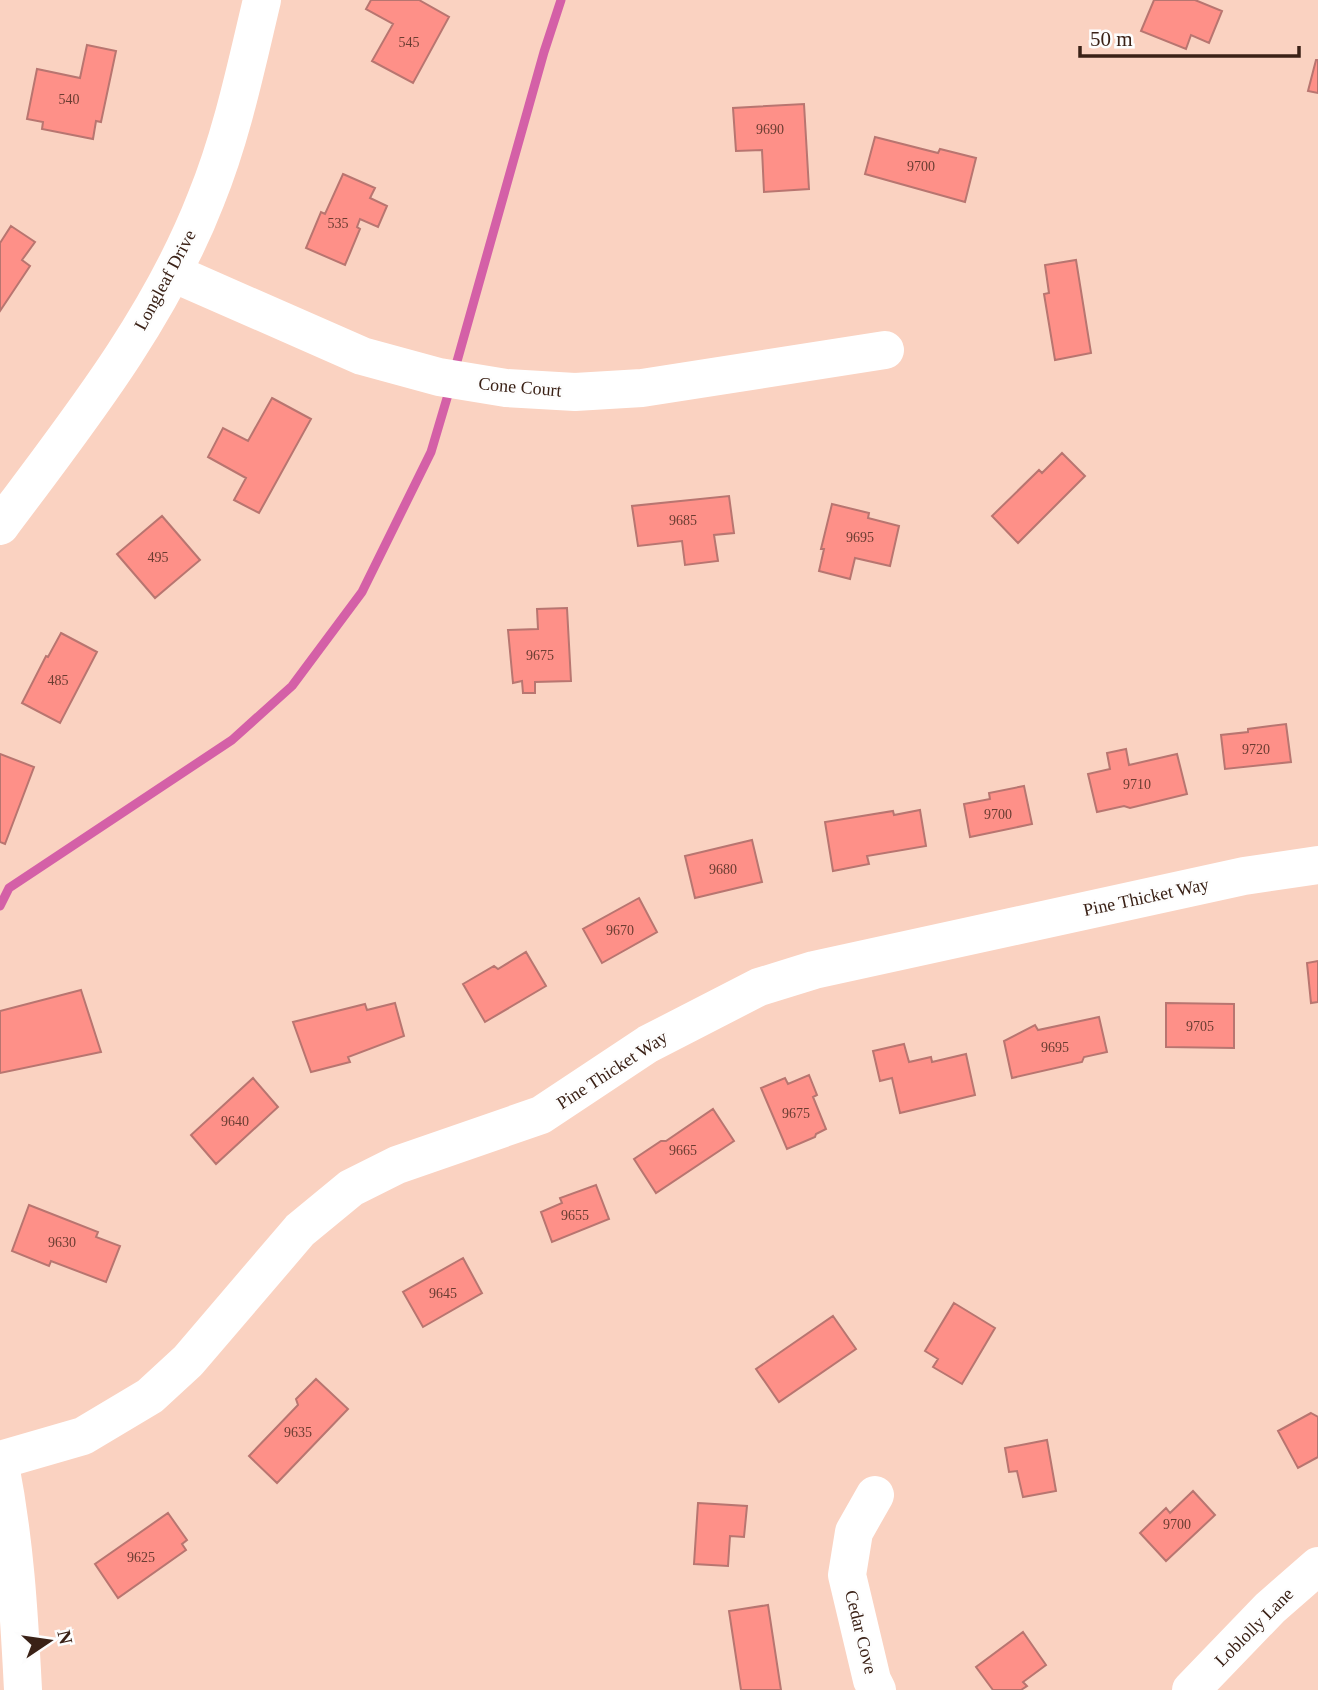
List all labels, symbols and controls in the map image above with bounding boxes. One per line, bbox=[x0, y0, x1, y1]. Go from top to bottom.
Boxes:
scale bar bbox=[1080, 14, 1299, 58]
text: 50 m bbox=[1090, 27, 1133, 51]
house number: 545 bbox=[399, 35, 420, 50]
house number: 540 bbox=[59, 92, 80, 107]
house number: 9690 bbox=[756, 122, 784, 137]
house number: 9700 bbox=[907, 159, 935, 174]
house number: 535 bbox=[328, 216, 349, 231]
street label: Longleaf Drive bbox=[130, 227, 200, 333]
street label: Cone Court bbox=[478, 373, 562, 401]
house number: 9685 bbox=[669, 513, 697, 528]
house number: 9695 bbox=[846, 530, 874, 545]
house number: 495 bbox=[148, 550, 169, 565]
house number: 9675 bbox=[526, 648, 554, 663]
house number: 485 bbox=[48, 673, 69, 688]
house number: 9720 bbox=[1242, 742, 1270, 757]
house number: 9710 bbox=[1123, 777, 1151, 792]
house number: 9700 bbox=[984, 807, 1012, 822]
house number: 9680 bbox=[709, 862, 737, 877]
street label: Pine Thicket Way bbox=[1081, 874, 1211, 920]
house number: 9670 bbox=[606, 923, 634, 938]
house number: 9705 bbox=[1186, 1019, 1214, 1034]
street label: Pine Thicket Way bbox=[553, 1027, 671, 1113]
house number: 9695 bbox=[1041, 1040, 1069, 1055]
house number: 9675 bbox=[782, 1106, 810, 1121]
house number: 9640 bbox=[221, 1114, 249, 1129]
house number: 9665 bbox=[669, 1143, 697, 1158]
house number: 9655 bbox=[561, 1208, 589, 1223]
house number: 9630 bbox=[48, 1235, 76, 1250]
house number: 9645 bbox=[429, 1286, 457, 1301]
house number: 9635 bbox=[284, 1425, 312, 1440]
house number: 9700 bbox=[1163, 1517, 1191, 1532]
house number: 9625 bbox=[127, 1550, 155, 1565]
street label: Loblolly Lane bbox=[1211, 1584, 1297, 1670]
street label: Cedar Cove bbox=[841, 1588, 881, 1676]
north arrow bbox=[14, 1606, 84, 1676]
text: N bbox=[53, 1628, 77, 1647]

